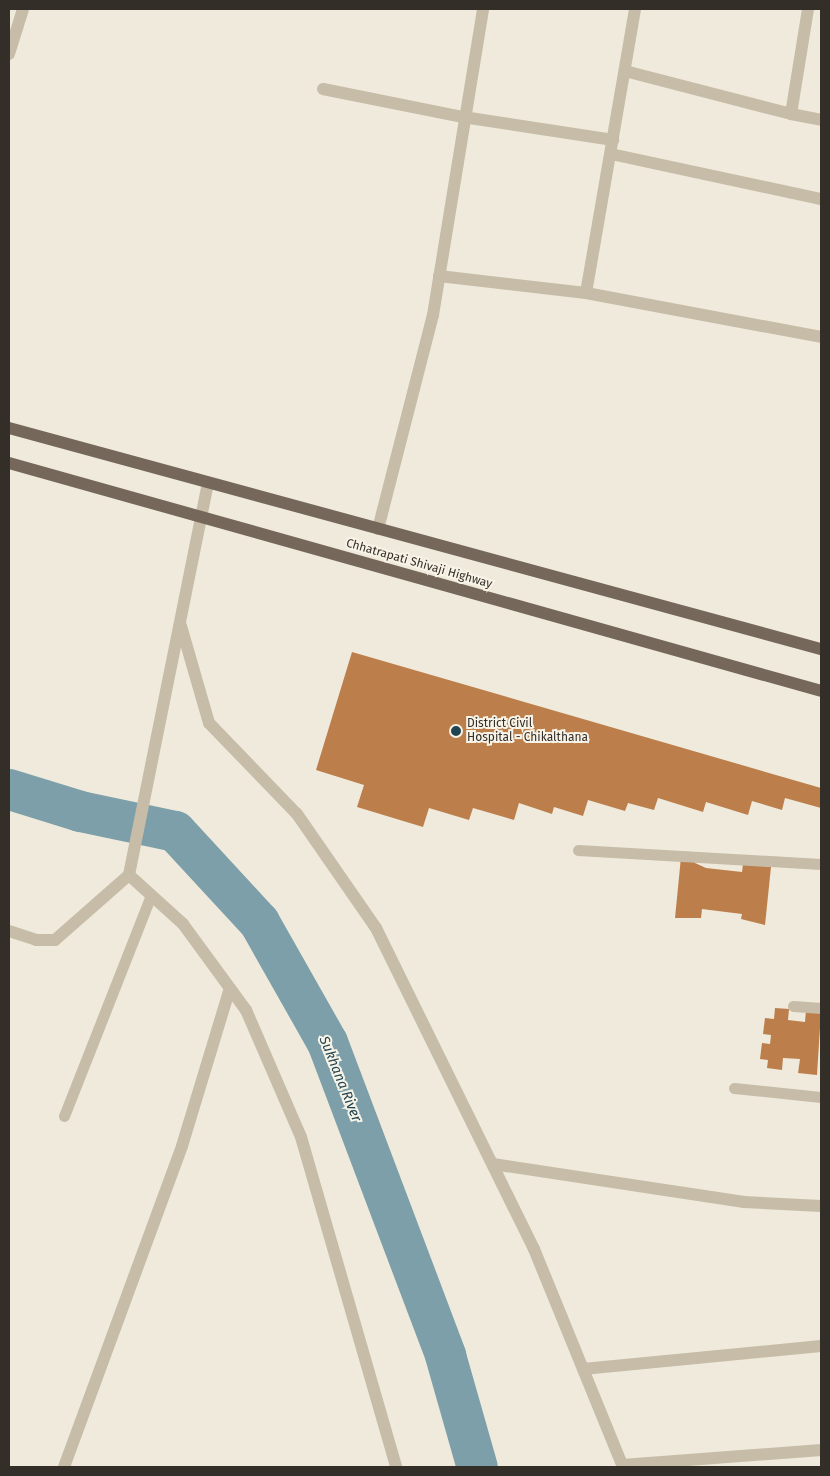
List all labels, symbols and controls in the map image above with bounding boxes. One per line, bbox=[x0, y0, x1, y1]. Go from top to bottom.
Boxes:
street label: Chhatrapati Shivaji Highway bbox=[344, 536, 494, 592]
place label: District Civil Hospital - Chikalthana bbox=[467, 717, 588, 745]
marker: District Civil Hospital - Chikalthana bbox=[449, 724, 463, 738]
water label: Sukhana River bbox=[315, 1034, 365, 1124]

